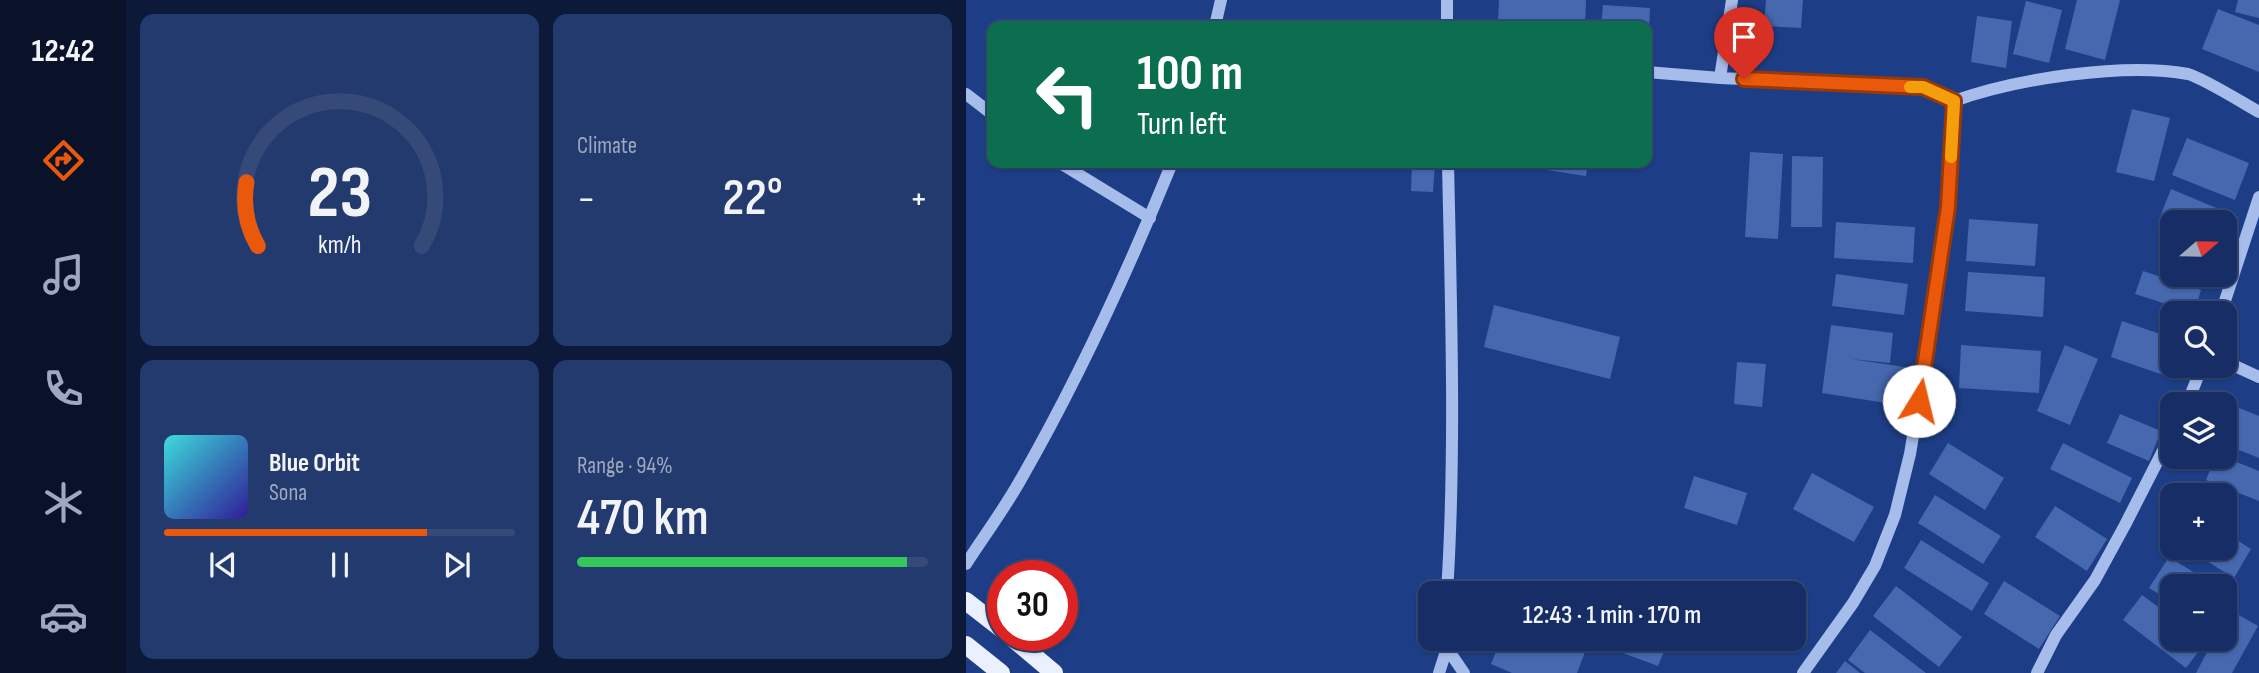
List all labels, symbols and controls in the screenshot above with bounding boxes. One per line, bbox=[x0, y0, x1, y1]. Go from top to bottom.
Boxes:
pin bbox=[1714, 7, 1774, 79]
icon: arrive bbox=[1725, 18, 1763, 56]
text: 12:42 bbox=[31, 32, 95, 71]
text: 100 m bbox=[1137, 45, 1243, 104]
icon: left bbox=[1022, 49, 1113, 140]
text: Turn left bbox=[1137, 105, 1227, 144]
text: Climate bbox=[577, 132, 637, 160]
icon: directions bbox=[39, 136, 88, 185]
text: 23 bbox=[307, 150, 372, 238]
text: 22° bbox=[722, 167, 783, 230]
text: − bbox=[577, 177, 596, 222]
text: + bbox=[909, 177, 928, 222]
north arrow bbox=[2160, 210, 2236, 287]
map controls bbox=[2160, 210, 2237, 651]
text: km/h bbox=[318, 230, 361, 261]
icon: music bbox=[39, 250, 88, 299]
button: search bbox=[2160, 301, 2237, 378]
icon: phone bbox=[39, 364, 88, 413]
position arrow bbox=[1882, 364, 1956, 438]
button: layers bbox=[2160, 392, 2237, 469]
text: Blue Orbit bbox=[269, 448, 360, 479]
text: Range · 94% bbox=[577, 452, 673, 480]
icon: climate bbox=[39, 478, 88, 527]
text: Sona bbox=[269, 479, 307, 507]
button: + bbox=[2160, 483, 2237, 560]
text: 470 km bbox=[577, 487, 709, 550]
icon: previous bbox=[204, 546, 242, 584]
icon: pause bbox=[321, 546, 359, 584]
icon: next bbox=[438, 546, 476, 584]
speed limit sign: 30 bbox=[987, 560, 1078, 651]
button: − bbox=[2160, 574, 2237, 651]
icon: car bbox=[39, 592, 88, 641]
text: 12:43 · 1 min · 170 m bbox=[1523, 600, 1701, 631]

